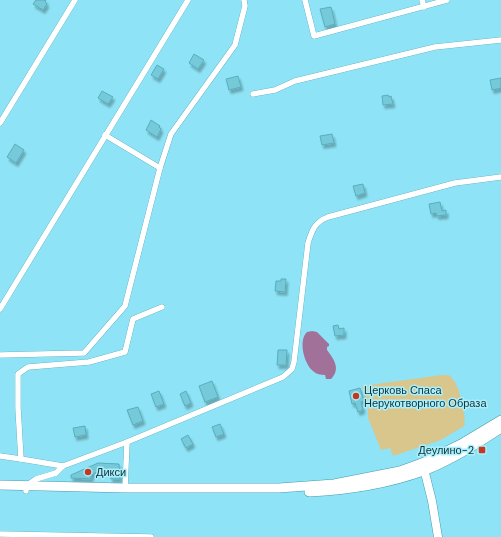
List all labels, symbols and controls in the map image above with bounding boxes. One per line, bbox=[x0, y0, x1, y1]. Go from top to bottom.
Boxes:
place label: Церковь Спаса Нерукотворного Образа bbox=[364, 383, 487, 410]
marker: Церковь Спаса Нерукотворного Образа bbox=[351, 391, 361, 401]
place label: Деулино-2 bbox=[418, 443, 474, 457]
marker: Деулино-2 bbox=[477, 445, 487, 455]
place label: Дикси bbox=[96, 465, 126, 479]
marker: Дикси bbox=[83, 467, 93, 477]

